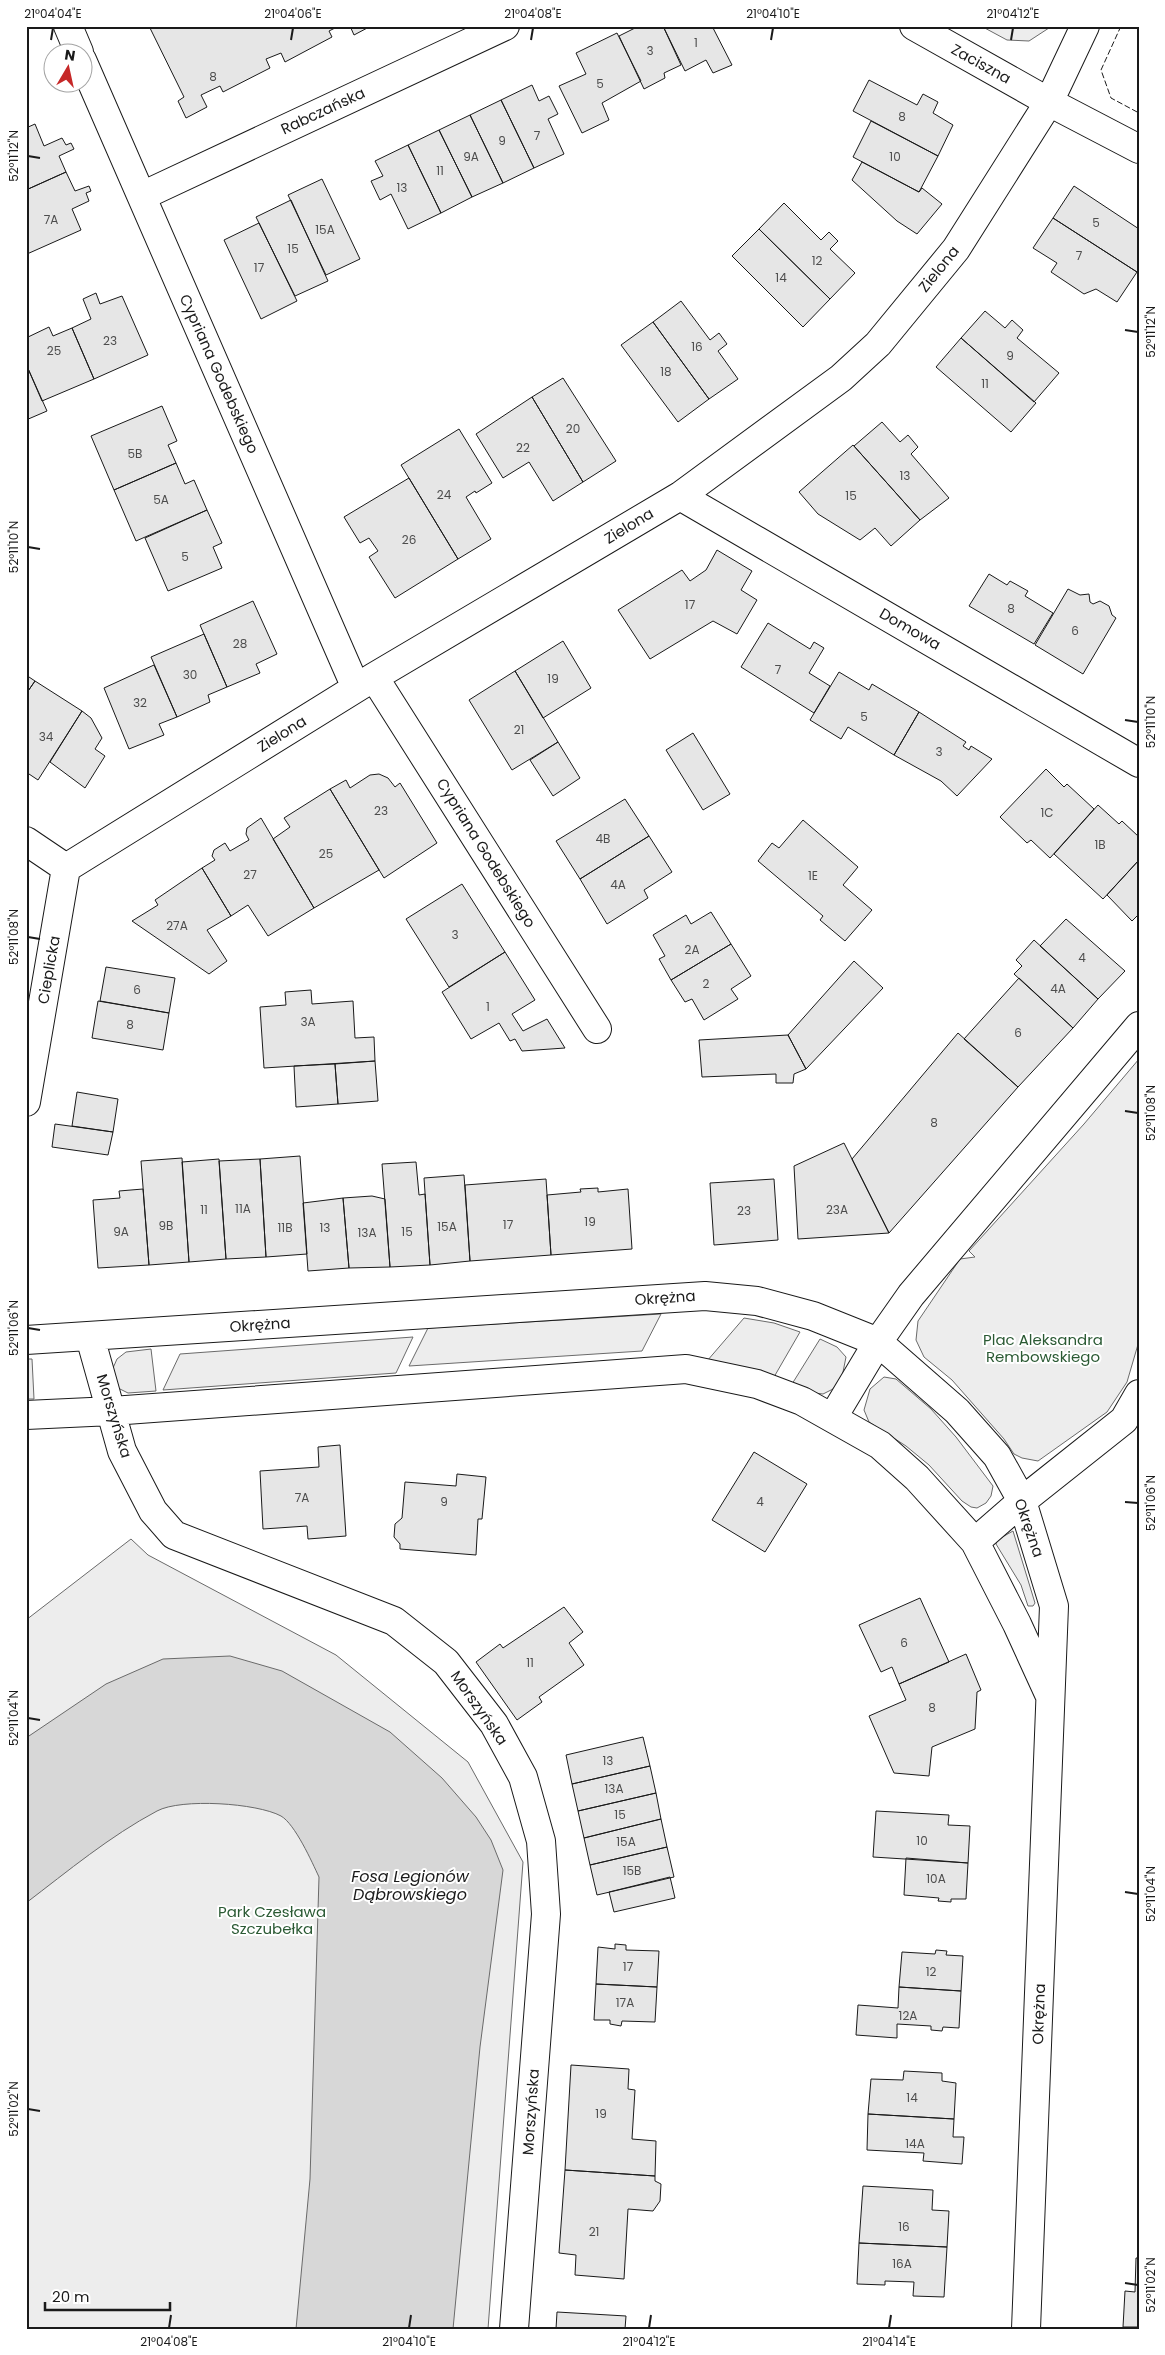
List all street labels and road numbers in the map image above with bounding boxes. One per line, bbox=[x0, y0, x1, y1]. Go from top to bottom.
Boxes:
street label: Zaciszna bbox=[948, 39, 1015, 89]
street label: Rabczańska bbox=[277, 82, 368, 139]
street label: Zielona bbox=[913, 241, 964, 296]
street label: Cypriana Godebskiego bbox=[175, 291, 264, 457]
street label: Zielona bbox=[600, 503, 657, 549]
street label: Domowa bbox=[876, 603, 945, 655]
street label: Zielona bbox=[253, 710, 310, 757]
street label: Cypriana Godebskiego bbox=[432, 774, 541, 931]
street label: Cieplicka bbox=[32, 934, 65, 1006]
street label: Okrężna bbox=[634, 1285, 696, 1310]
street label: Okrężna bbox=[229, 1312, 291, 1337]
street label: Morszyńska bbox=[92, 1371, 137, 1460]
street label: Okrężna bbox=[1010, 1496, 1049, 1560]
street label: Morszyńska bbox=[446, 1666, 513, 1749]
street label: Okrężna bbox=[1027, 1983, 1050, 2045]
street label: Morszyńska bbox=[517, 2068, 544, 2156]

